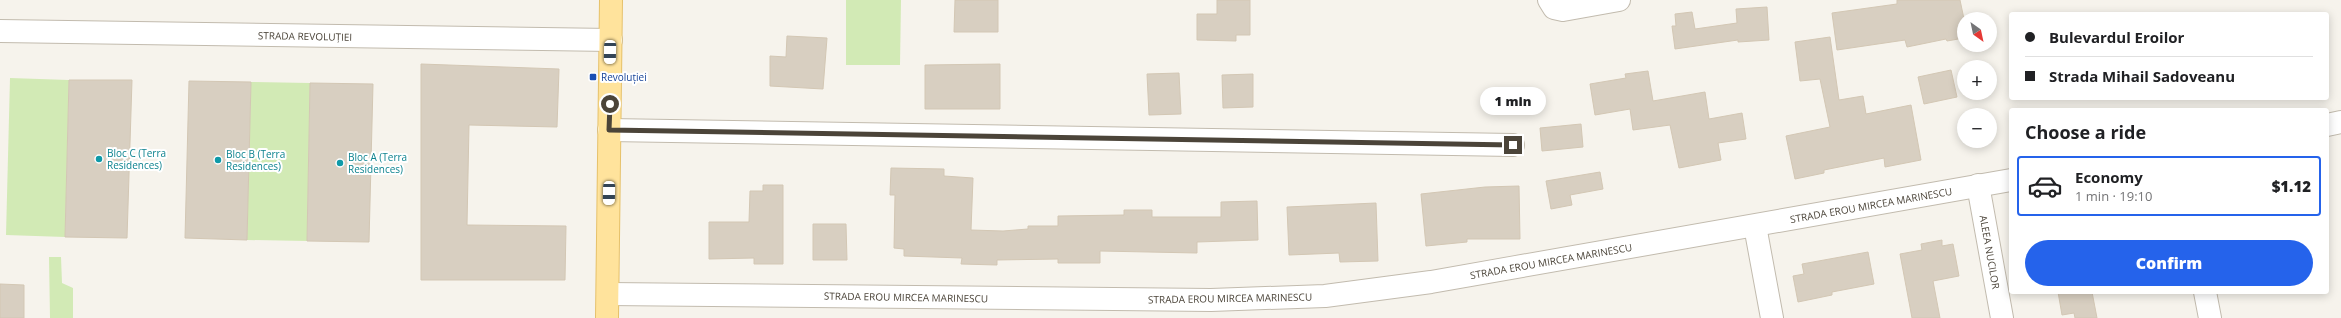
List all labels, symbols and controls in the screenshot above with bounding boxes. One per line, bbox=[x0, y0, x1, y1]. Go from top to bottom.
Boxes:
north arrow bbox=[1957, 12, 1997, 52]
map controls bbox=[1957, 12, 1997, 148]
text: Bulevardul Eroilor bbox=[2049, 27, 2184, 47]
street label: STRADA REVOLUȚIEI bbox=[258, 28, 352, 44]
car bbox=[604, 40, 616, 64]
button: + bbox=[1957, 60, 1997, 100]
text: Strada Mihail Sadoveanu bbox=[2049, 66, 2235, 86]
place label: Revoluției bbox=[601, 70, 647, 84]
marker: Revoluției bbox=[588, 72, 598, 82]
callout: 1 min bbox=[1480, 87, 1546, 115]
text: 1 min bbox=[1495, 92, 1531, 110]
route start bbox=[601, 95, 619, 113]
button: − bbox=[1957, 108, 1997, 148]
text: Choose a ride bbox=[2025, 120, 2146, 144]
route end bbox=[1504, 136, 1522, 154]
place label: Bloc C (Terra Residences) bbox=[107, 146, 166, 172]
place label: Bloc B (Terra Residences) bbox=[226, 147, 285, 173]
place label: Bloc A (Terra Residences) bbox=[348, 150, 407, 176]
marker: Bloc C (Terra Residences) bbox=[94, 154, 104, 164]
marker: Bloc B (Terra Residences) bbox=[213, 155, 223, 165]
marker: Bloc A (Terra Residences) bbox=[335, 158, 345, 168]
text: Economy bbox=[2075, 167, 2143, 187]
icon: car bbox=[2027, 168, 2063, 204]
text: $1.12 bbox=[2272, 176, 2311, 196]
car bbox=[603, 181, 615, 205]
street label: STRADA EROU MIRCEA MARINESCU bbox=[1789, 184, 1953, 226]
text: 1 min · 19:10 bbox=[2075, 187, 2152, 205]
street label: ALEEA NUCILOR bbox=[1977, 214, 2003, 290]
street label: STRADA EROU MIRCEA MARINESCU bbox=[1469, 240, 1633, 282]
button: Confirm bbox=[2025, 240, 2313, 286]
street label: STRADA EROU MIRCEA MARINESCU bbox=[824, 289, 988, 305]
street label: STRADA EROU MIRCEA MARINESCU bbox=[1148, 290, 1312, 306]

